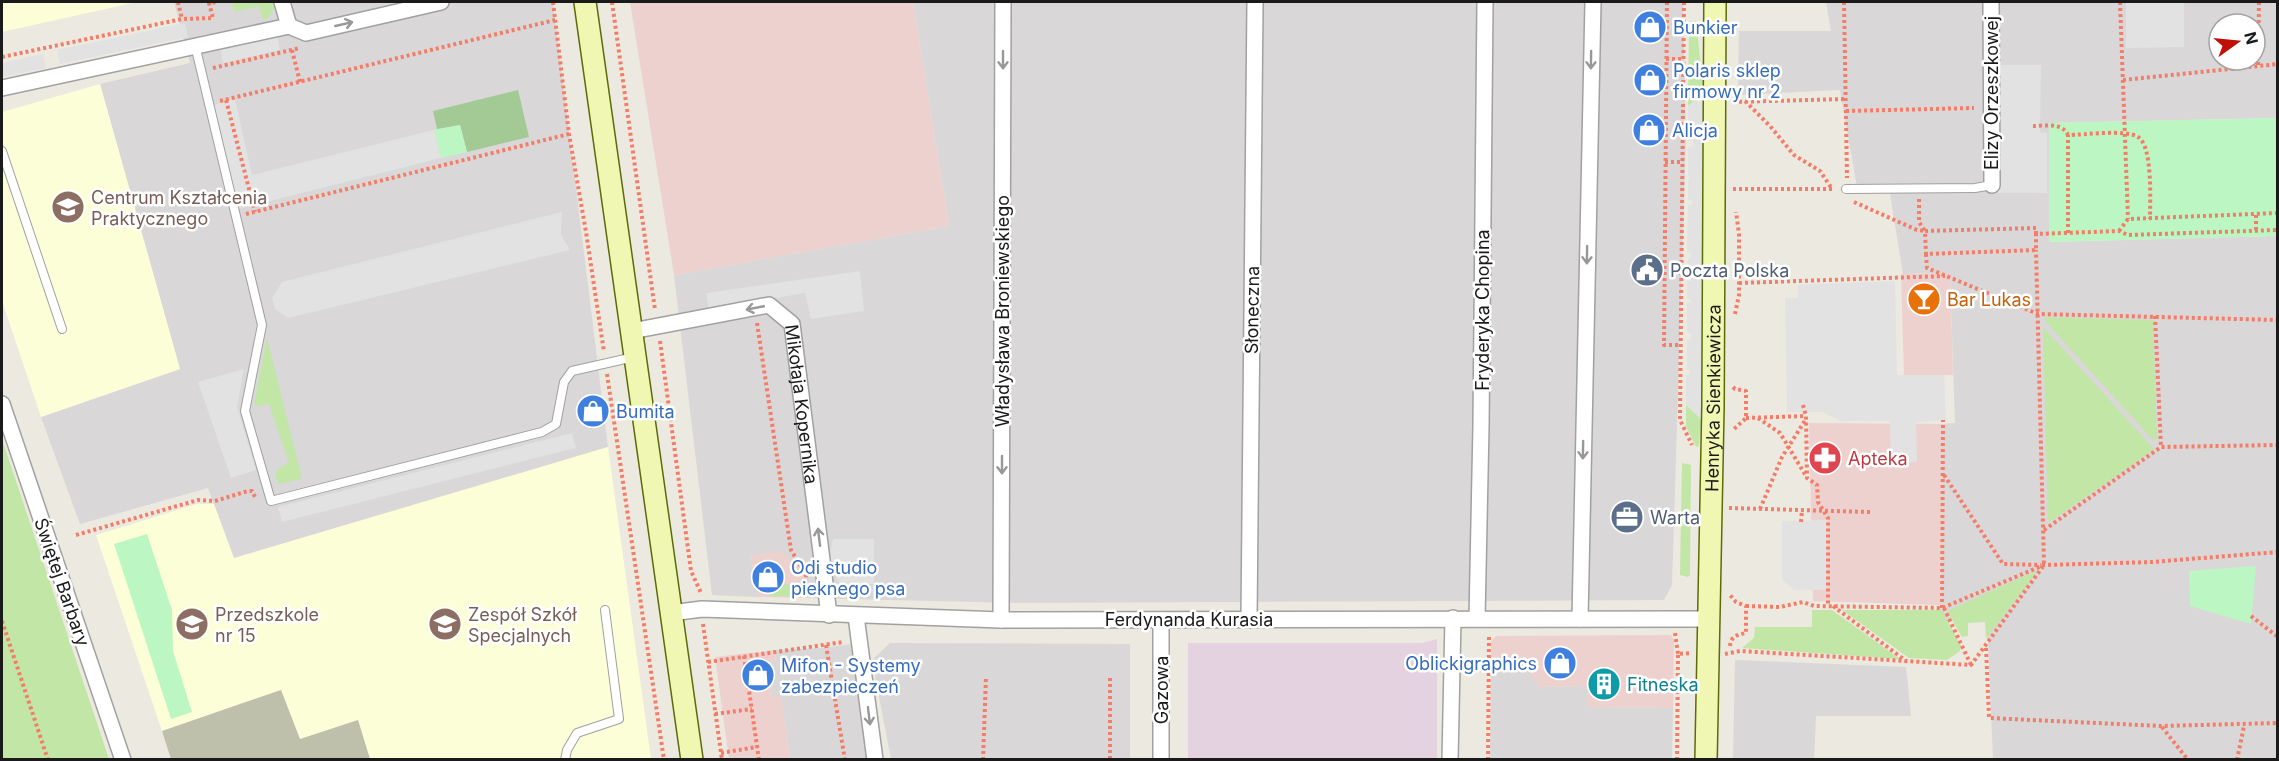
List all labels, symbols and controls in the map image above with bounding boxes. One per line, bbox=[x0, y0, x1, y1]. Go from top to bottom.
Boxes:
shop icon: Bunkier bbox=[1632, 9, 1668, 45]
north arrow bbox=[2207, 12, 2267, 72]
street label: Elizy Orzeszkowej bbox=[1981, 16, 2002, 170]
place label: Bunkier bbox=[1673, 17, 1738, 38]
one-way arrow bbox=[335, 18, 354, 30]
text: N bbox=[2240, 30, 2263, 47]
one-way arrow bbox=[997, 49, 1009, 69]
one-way arrow bbox=[1586, 49, 1597, 69]
place label: Polaris sklep firmowy nr 2 bbox=[1673, 60, 1781, 102]
shop icon: Polaris sklep firmowy nr 2 bbox=[1632, 62, 1668, 98]
shop icon: Alicja bbox=[1631, 112, 1667, 148]
place label: Alicja bbox=[1672, 120, 1718, 141]
place label: Centrum Kształcenia Praktycznego bbox=[91, 187, 267, 229]
school or university icon: Centrum Kształcenia Praktycznego bbox=[50, 189, 86, 225]
street label: Władysława Broniewskiego bbox=[992, 195, 1013, 427]
street label: Fryderyka Chopina bbox=[1472, 229, 1493, 391]
one-way arrow bbox=[1582, 244, 1593, 264]
public building icon: Poczta Polska bbox=[1629, 252, 1665, 288]
place label: Poczta Polska bbox=[1670, 260, 1789, 281]
street label: Słoneczna bbox=[1241, 266, 1263, 354]
bar icon: Bar Lukas bbox=[1906, 281, 1942, 317]
place label: Bar Lukas bbox=[1947, 289, 2031, 310]
one-way arrow bbox=[745, 303, 765, 314]
street label: Henryka Sienkiewicza bbox=[1701, 304, 1724, 492]
street label: Mikołaja Kopernika bbox=[782, 323, 823, 485]
shop icon: Bumita bbox=[575, 393, 611, 429]
place label: Bumita bbox=[616, 401, 675, 422]
one-way arrow bbox=[1578, 439, 1589, 459]
pharmacy icon: Apteka bbox=[1807, 440, 1843, 476]
place label: Apteka bbox=[1848, 448, 1908, 469]
one-way arrow bbox=[996, 454, 1008, 474]
office icon: Warta bbox=[1609, 499, 1645, 535]
place label: Warta bbox=[1650, 507, 1700, 528]
street label: Świętej Barbary bbox=[30, 515, 95, 649]
one-way arrow bbox=[813, 527, 824, 547]
place label: Odi studio pieknego psa bbox=[791, 557, 905, 599]
shop icon: Odi studio pieknego psa bbox=[750, 559, 786, 595]
place label: Przedszkole nr 15 bbox=[215, 604, 319, 646]
place label: Zespół Szkół Specjalnych bbox=[468, 604, 577, 646]
school or university icon: Przedszkole nr 15 bbox=[174, 606, 210, 642]
school or university icon: Zespół Szkół Specjalnych bbox=[427, 606, 463, 642]
street label: Ferdynanda Kurasia bbox=[1105, 609, 1273, 630]
shop icon: Oblickigraphics bbox=[1542, 645, 1578, 681]
place label: Oblickigraphics bbox=[1405, 653, 1537, 674]
place label: Mifon - Systemy zabezpieczeń bbox=[781, 655, 921, 697]
street label: Gazowa bbox=[1151, 656, 1172, 724]
shop icon: Mifon - Systemy zabezpieczeń bbox=[740, 657, 776, 693]
building icon: Fitneska bbox=[1586, 666, 1622, 702]
place label: Fitneska bbox=[1627, 674, 1699, 695]
one-way arrow bbox=[864, 705, 875, 725]

